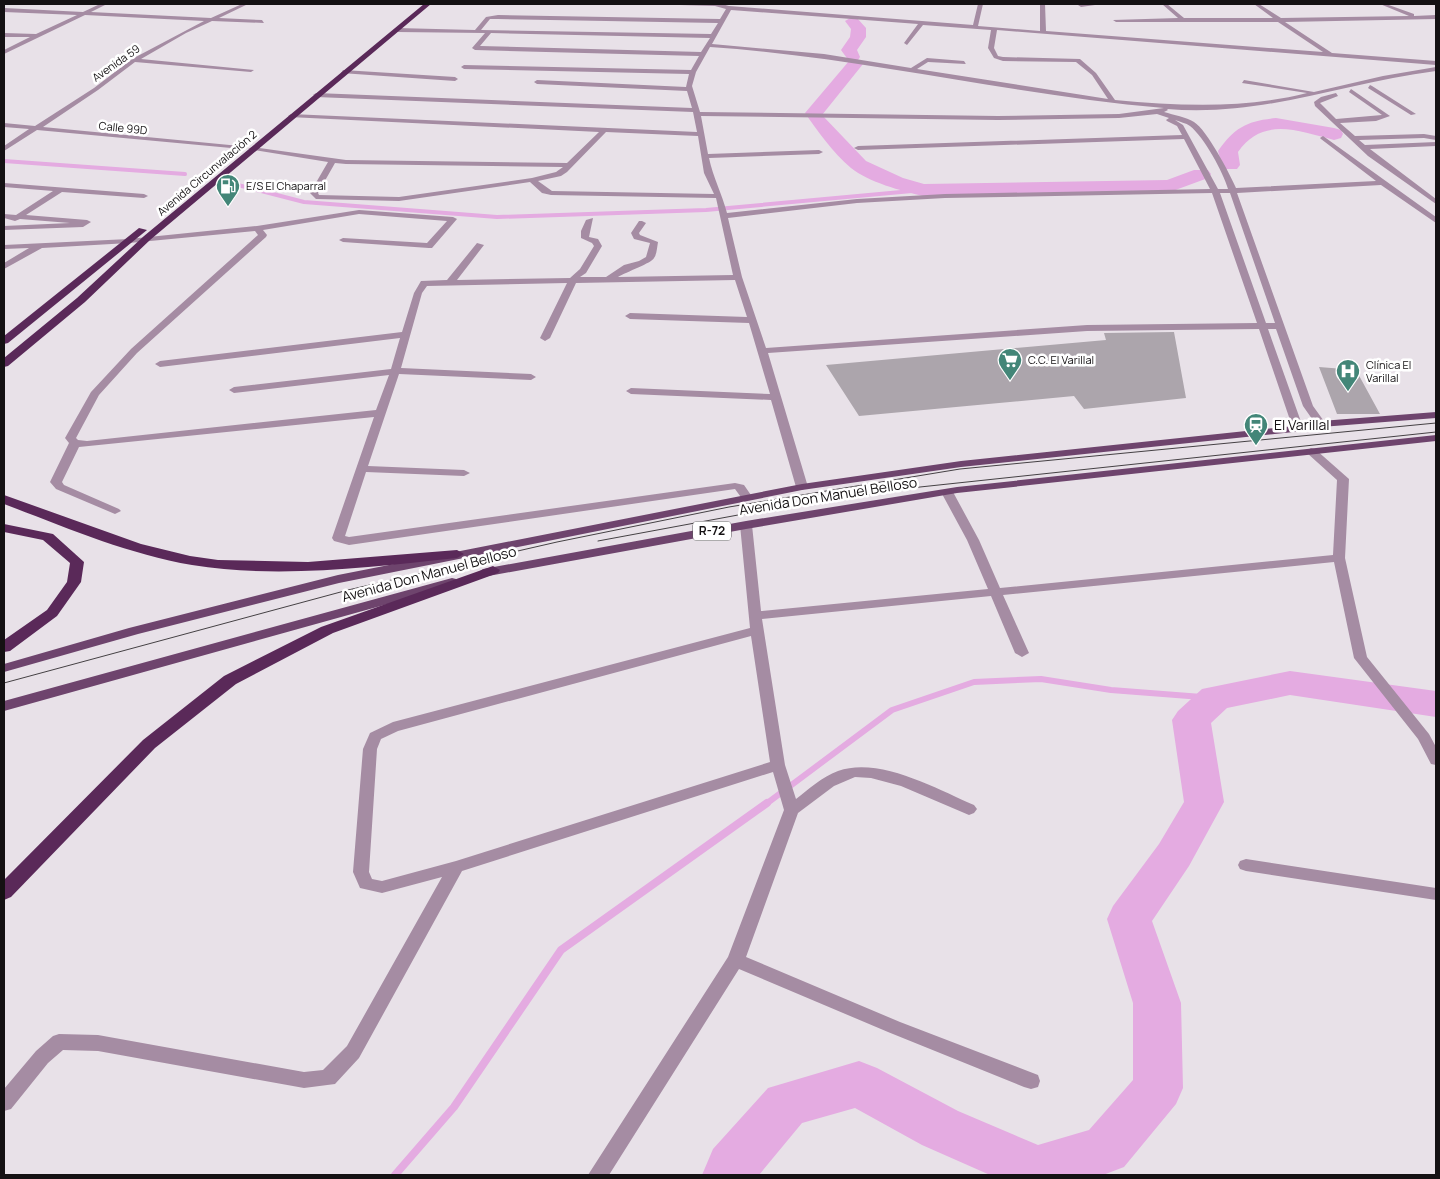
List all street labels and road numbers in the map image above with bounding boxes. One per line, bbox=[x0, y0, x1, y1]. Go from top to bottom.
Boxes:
street label: Avenida 59 bbox=[89, 40, 143, 85]
street label: Calle 99D bbox=[98, 117, 148, 138]
street label: Avenida Circunvalación 2 bbox=[154, 127, 260, 219]
street label: Avenida Don Manuel Belloso bbox=[738, 472, 918, 519]
road number: R-72 bbox=[693, 522, 731, 540]
street label: Avenida Don Manuel Belloso bbox=[340, 541, 518, 606]

